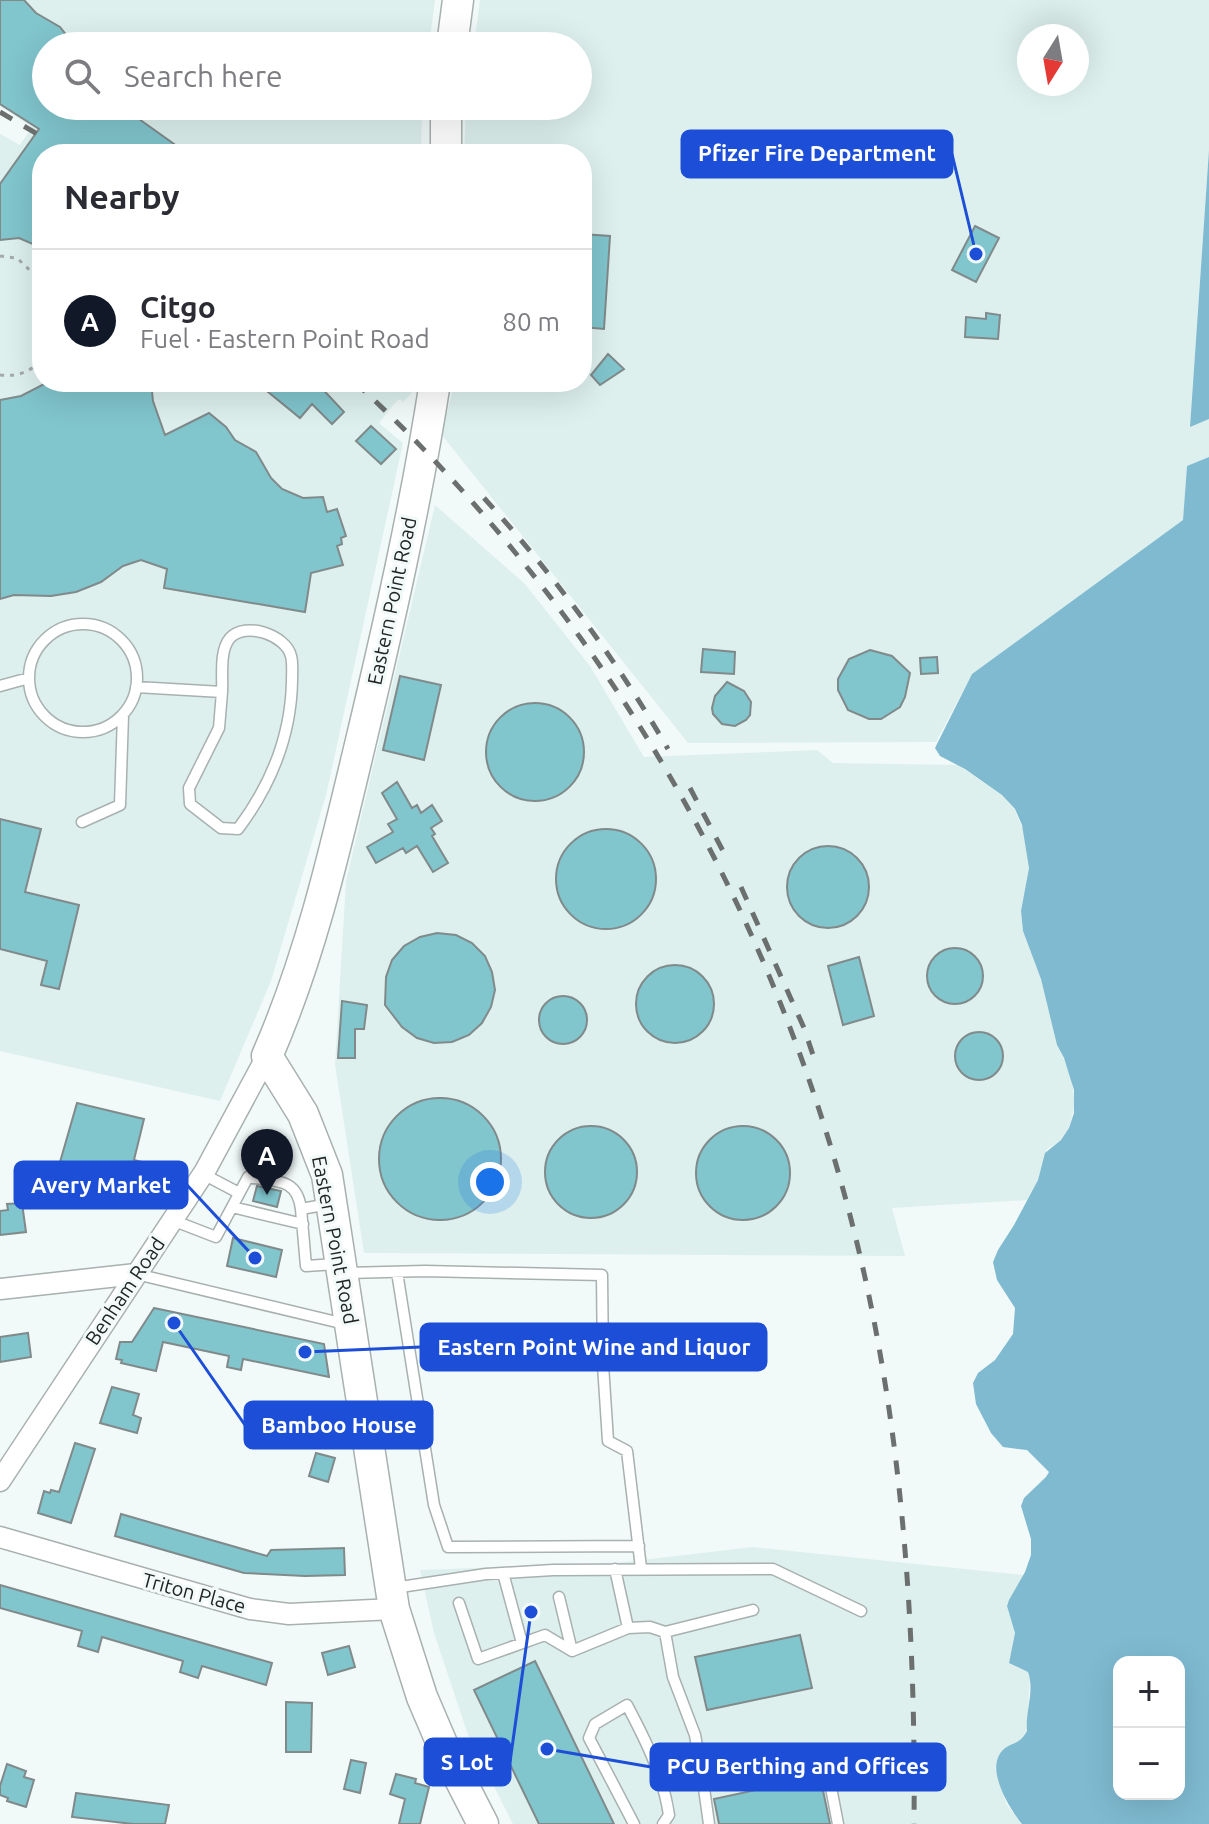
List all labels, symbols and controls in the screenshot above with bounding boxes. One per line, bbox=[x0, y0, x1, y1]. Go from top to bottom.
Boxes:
north arrow bbox=[1017, 24, 1089, 96]
search box bbox=[32, 32, 592, 120]
icon: search bbox=[60, 54, 104, 98]
text: Search here bbox=[124, 59, 283, 93]
callout: Pfizer Fire Department bbox=[682, 131, 952, 177]
text: Pfizer Fire Department bbox=[698, 140, 936, 165]
text: Nearby bbox=[64, 177, 179, 215]
text: Citgo bbox=[140, 290, 216, 324]
text: A bbox=[81, 307, 99, 336]
text: 80 m bbox=[502, 307, 560, 336]
text: Fuel · Eastern Point Road bbox=[140, 324, 430, 353]
street label: Eastern Point Road bbox=[362, 515, 421, 687]
pin: A bbox=[241, 1129, 293, 1195]
street label: Eastern Point Road bbox=[308, 1154, 363, 1326]
callout: Avery Market bbox=[15, 1162, 187, 1208]
your location bbox=[470, 1162, 510, 1202]
text: Avery Market bbox=[31, 1172, 171, 1197]
street label: Benham Road bbox=[80, 1233, 169, 1349]
callout: Eastern Point Wine and Liquor bbox=[421, 1324, 766, 1370]
text: Eastern Point Wine and Liquor bbox=[438, 1334, 750, 1359]
callout: Bamboo House bbox=[245, 1402, 432, 1448]
text: Bamboo House bbox=[261, 1412, 417, 1437]
street label: Triton Place bbox=[140, 1568, 248, 1617]
map controls bbox=[1113, 1656, 1185, 1800]
button: + bbox=[1113, 1656, 1185, 1728]
button: − bbox=[1113, 1728, 1185, 1800]
callout: S Lot bbox=[425, 1739, 510, 1785]
callout: PCU Berthing and Offices bbox=[651, 1744, 945, 1790]
text: S Lot bbox=[441, 1749, 493, 1774]
text: PCU Berthing and Offices bbox=[667, 1753, 929, 1778]

